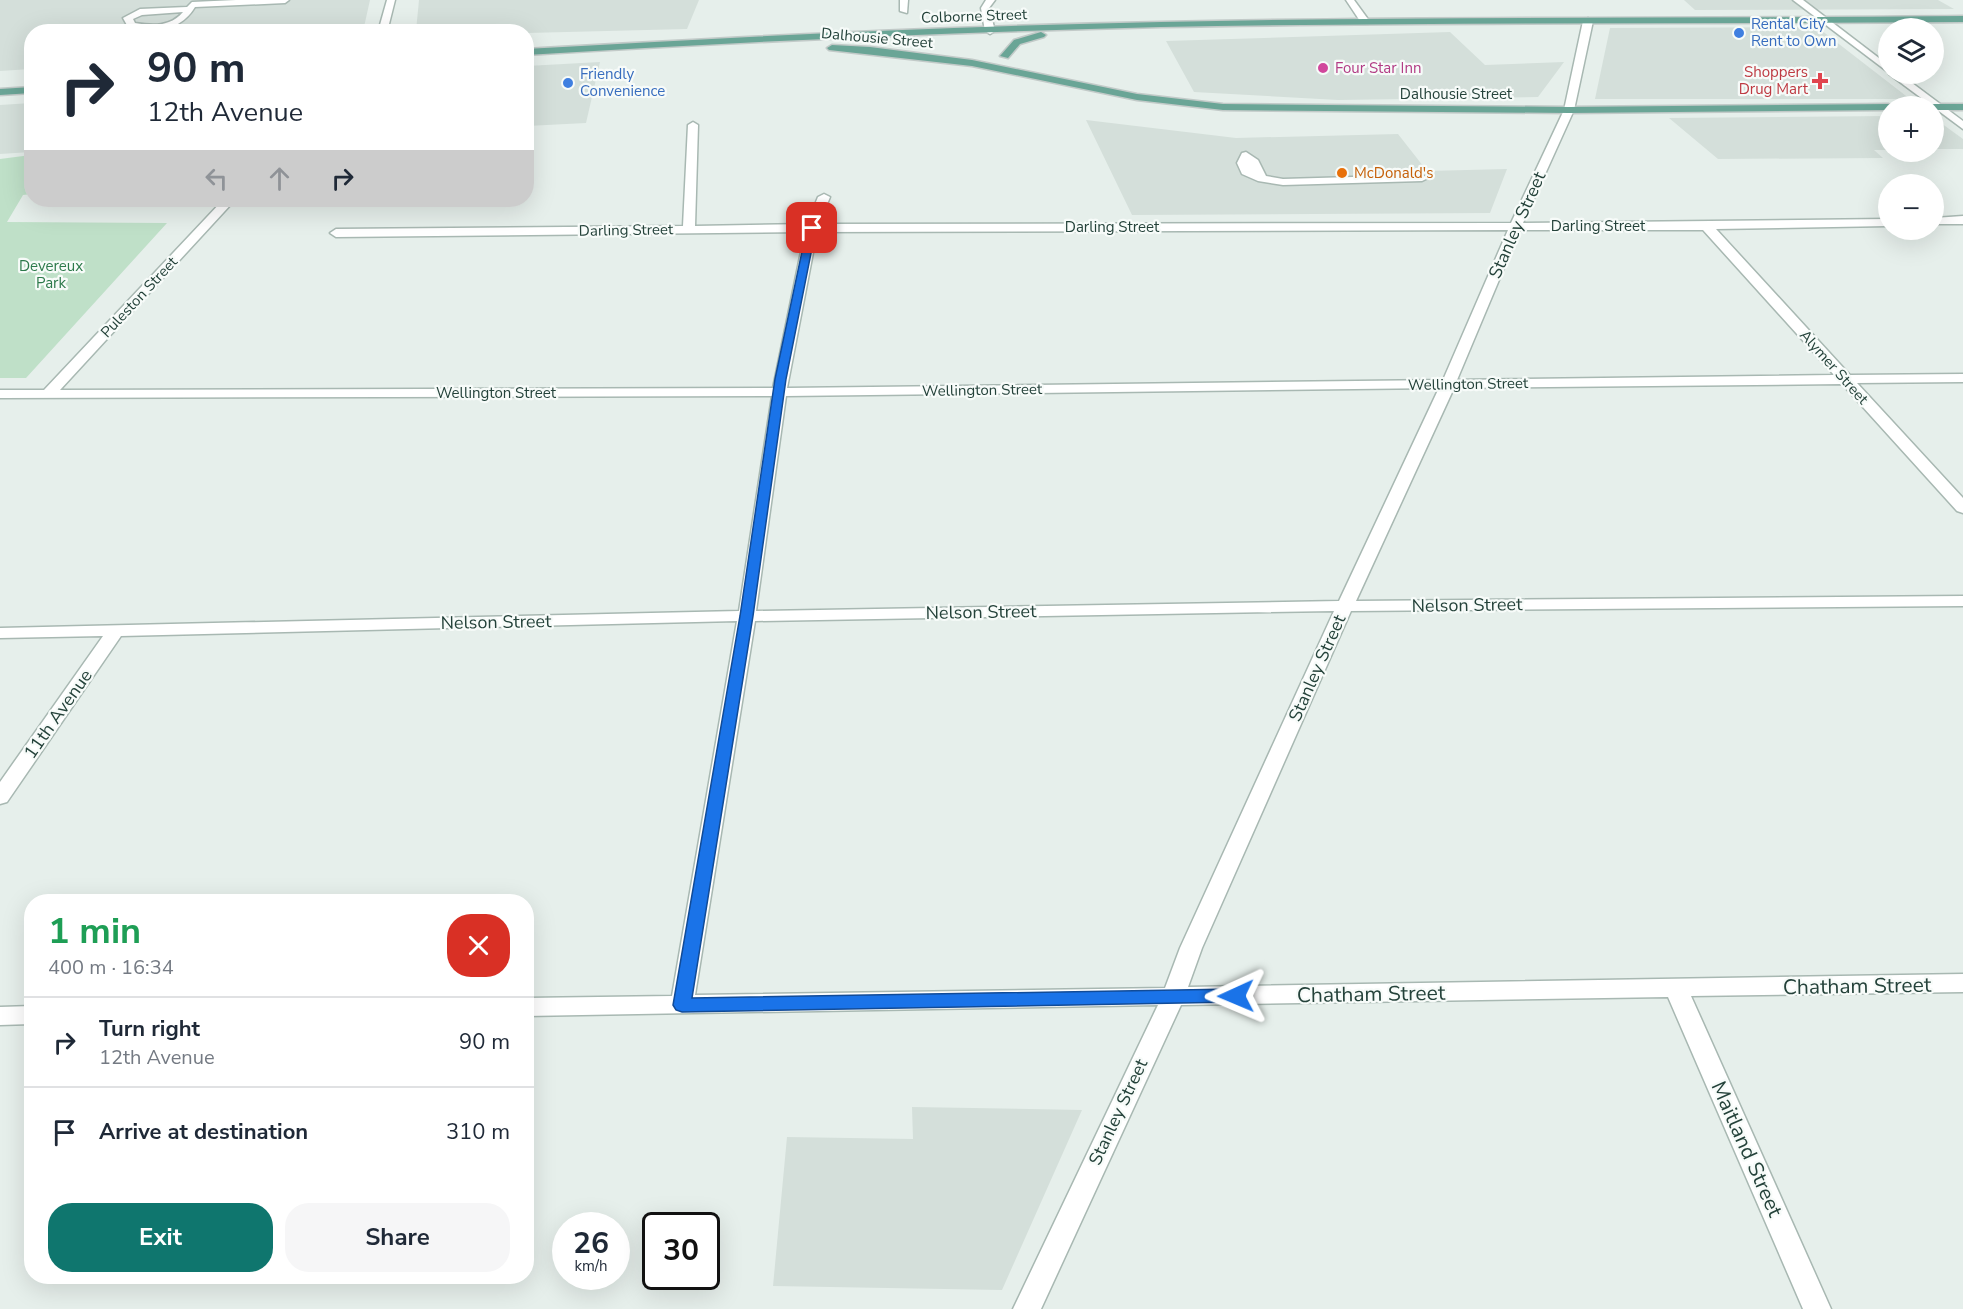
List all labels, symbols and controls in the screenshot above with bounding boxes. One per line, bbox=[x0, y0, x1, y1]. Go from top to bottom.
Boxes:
street label: Colborne Street bbox=[921, 4, 1028, 28]
place label: Rental City Rent to Own bbox=[1751, 14, 1836, 51]
map controls bbox=[1878, 18, 1944, 240]
button: layers bbox=[1878, 18, 1944, 84]
street label: Dalhousie Street bbox=[820, 23, 935, 53]
marker: Rental City Rent to Own bbox=[1732, 26, 1746, 40]
text: 90 m bbox=[147, 40, 246, 97]
icon: right bbox=[48, 48, 126, 126]
place label: Four Star Inn bbox=[1335, 58, 1421, 78]
marker: Four Star Inn bbox=[1316, 61, 1330, 75]
place label: Shoppers Drug Mart bbox=[1739, 62, 1809, 99]
place label: Friendly Convenience bbox=[580, 64, 665, 101]
marker: Shoppers Drug Mart bbox=[1813, 74, 1827, 88]
marker: Friendly Convenience bbox=[561, 76, 575, 90]
street label: Dalhousie Street bbox=[1400, 84, 1513, 104]
text: 12th Avenue bbox=[147, 94, 303, 131]
button: + bbox=[1878, 96, 1944, 162]
icon: left bbox=[200, 162, 233, 195]
icon: ahead bbox=[263, 162, 296, 195]
icon: right bbox=[326, 162, 359, 195]
place label: McDonald's bbox=[1354, 163, 1433, 183]
marker: McDonald's bbox=[1335, 166, 1349, 180]
street label: Stanley Street bbox=[1483, 167, 1552, 282]
button: − bbox=[1878, 174, 1944, 240]
pin bbox=[786, 202, 837, 253]
icon: arrive bbox=[795, 211, 828, 244]
street label: Darling Street bbox=[1551, 216, 1646, 236]
street label: Darling Street bbox=[1065, 217, 1160, 237]
street label: Darling Street bbox=[579, 219, 674, 241]
street label: Puleston Street bbox=[96, 252, 182, 342]
park label: Devereux Park bbox=[19, 256, 83, 293]
street label: Alymer Street bbox=[1795, 325, 1873, 409]
street label: Wellington Street bbox=[1408, 373, 1529, 395]
street label: Wellington Street bbox=[922, 379, 1043, 401]
street label: Wellington Street bbox=[436, 383, 557, 403]
street label: Nelson Street bbox=[1411, 592, 1523, 618]
street label: Nelson Street bbox=[925, 599, 1037, 625]
street label: Nelson Street bbox=[440, 609, 552, 635]
street label: Stanley Street bbox=[1283, 610, 1352, 725]
street label: 11th Avenue bbox=[18, 665, 98, 763]
text: 1 min bbox=[48, 907, 141, 956]
button: close bbox=[447, 914, 510, 977]
text: 400 m · 16:34 bbox=[48, 954, 174, 981]
position arrow bbox=[1204, 964, 1268, 1028]
street label: Chatham Street bbox=[1783, 971, 1932, 1001]
street label: Chatham Street bbox=[1297, 979, 1446, 1009]
text: Turn right bbox=[99, 1014, 200, 1044]
icon: right bbox=[48, 1026, 81, 1059]
text: 90 m bbox=[459, 1027, 510, 1057]
text: 12th Avenue bbox=[99, 1044, 215, 1071]
street label: Stanley Street bbox=[1083, 1054, 1153, 1169]
street label: Maitland Street bbox=[1705, 1077, 1790, 1222]
icon: arrive bbox=[48, 1116, 81, 1149]
text: Arrive at destination bbox=[99, 1117, 308, 1147]
text: 310 m bbox=[446, 1117, 510, 1147]
button: Exit bbox=[48, 1203, 273, 1272]
button: Share bbox=[285, 1203, 510, 1272]
speed limit sign: 30 bbox=[642, 1212, 720, 1290]
text: 26 bbox=[573, 1223, 609, 1264]
text: km/h bbox=[574, 1256, 608, 1276]

